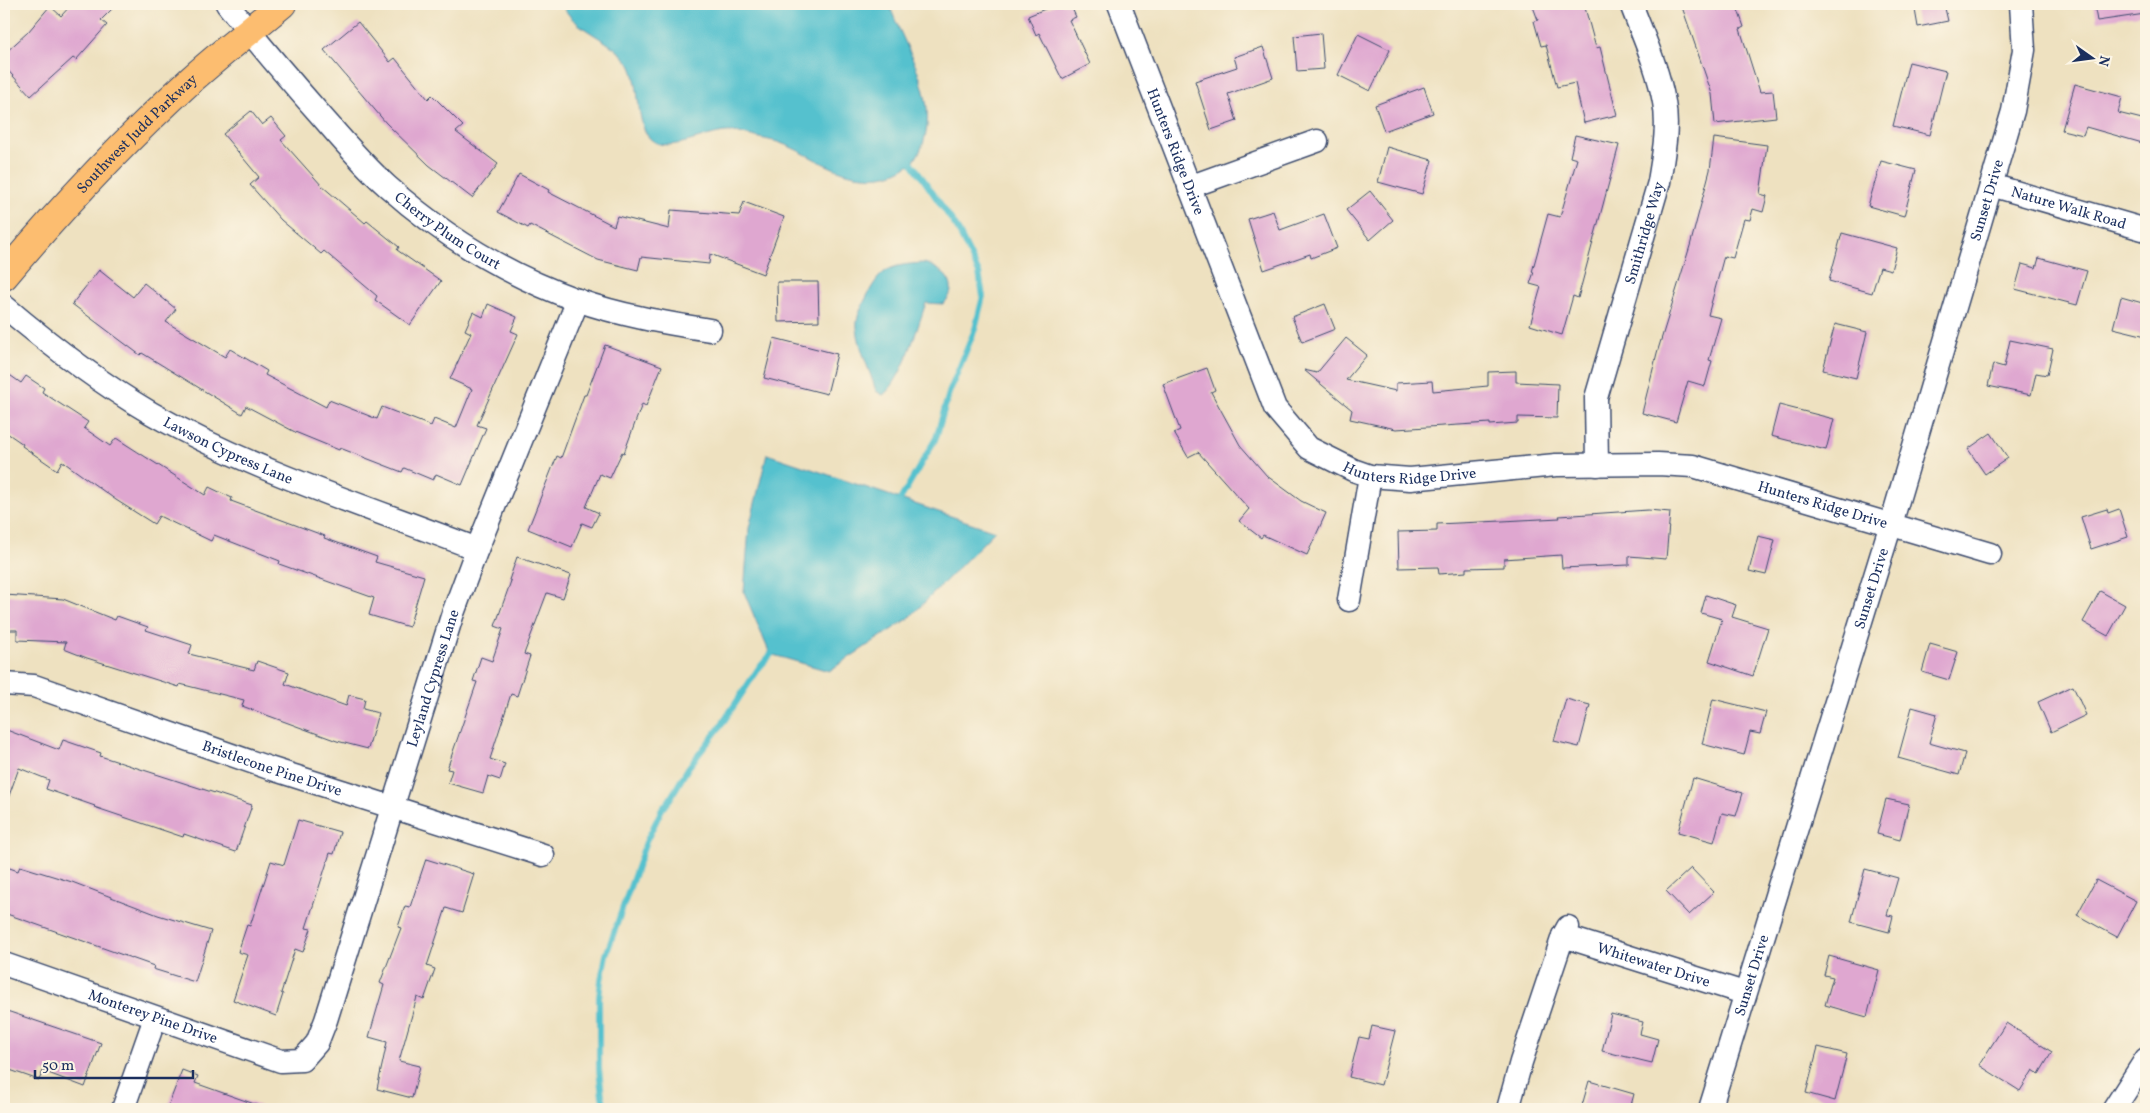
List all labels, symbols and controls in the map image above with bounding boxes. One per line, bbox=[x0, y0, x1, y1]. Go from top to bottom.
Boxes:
north arrow bbox=[2068, 32, 2118, 82]
text: N bbox=[2093, 54, 2114, 68]
street label: Southwest Judd Parkway bbox=[73, 70, 203, 199]
street label: Hunters Ridge Drive bbox=[1141, 85, 1209, 218]
street label: Sunset Drive bbox=[1966, 157, 2010, 244]
street label: Smithridge Way bbox=[1621, 179, 1671, 287]
street label: Nature Walk Road bbox=[2008, 182, 2129, 236]
street label: Cherry Plum Court bbox=[389, 188, 504, 276]
street label: Lawson Cypress Lane bbox=[159, 413, 296, 491]
street label: Hunters Ridge Drive bbox=[1339, 457, 1477, 491]
street label: Hunters Ridge Drive bbox=[1755, 477, 1890, 535]
street label: Sunset Drive bbox=[1850, 545, 1895, 632]
street label: Leyland Cypress Lane bbox=[403, 607, 466, 750]
street label: Bristlecone Pine Drive bbox=[199, 736, 344, 802]
street label: Sunset Drive bbox=[1730, 932, 1775, 1019]
street label: Whitewater Drive bbox=[1594, 938, 1712, 994]
street label: Monterey Pine Drive bbox=[85, 985, 220, 1050]
scale bar bbox=[35, 1048, 192, 1080]
text: 50 m bbox=[42, 1056, 74, 1077]

